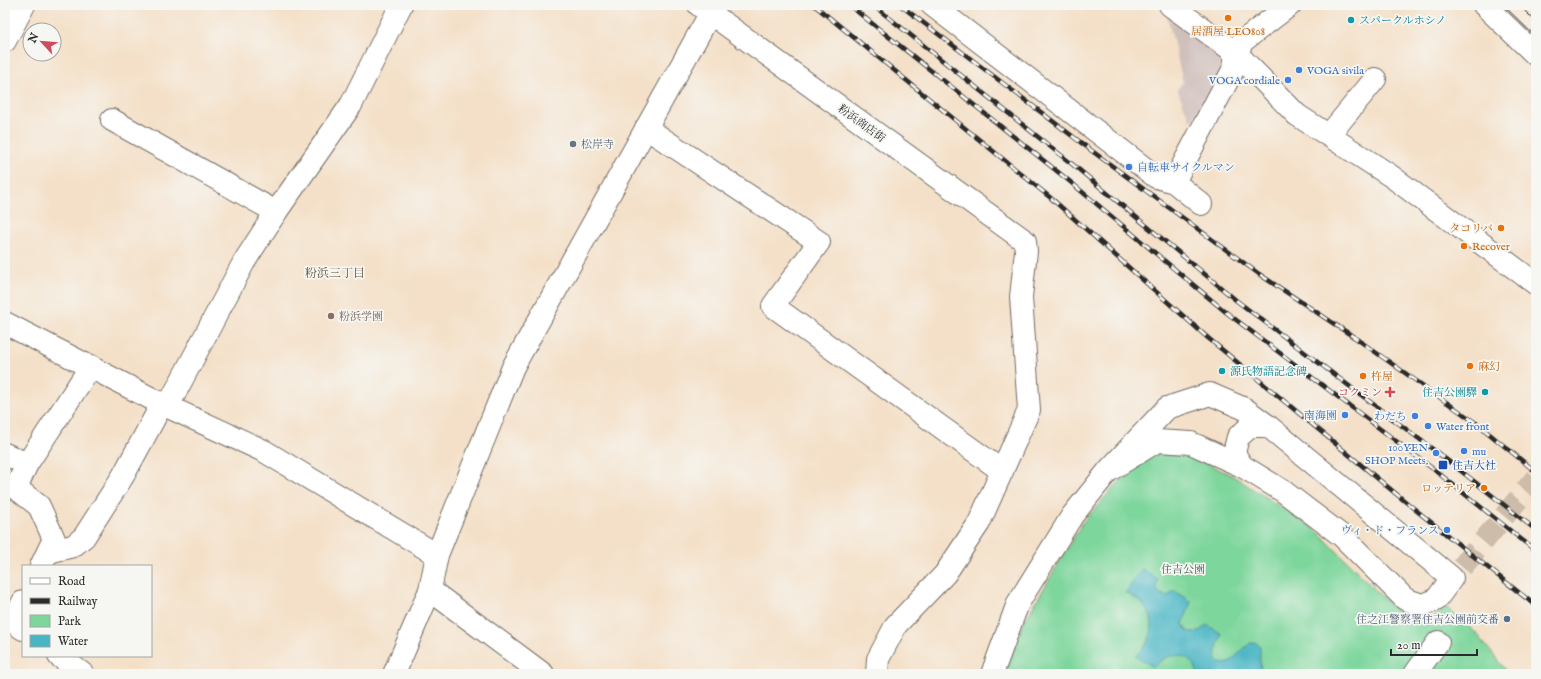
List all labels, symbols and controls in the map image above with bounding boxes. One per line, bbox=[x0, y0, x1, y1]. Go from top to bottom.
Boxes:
marker: 居酒屋 LEO808 bbox=[1223, 13, 1233, 23]
place label: スパークルホシノ bbox=[1359, 14, 1446, 28]
marker: スパークルホシノ bbox=[1346, 15, 1356, 25]
north arrow bbox=[22, 22, 62, 62]
place label: 居酒屋 LEO808 bbox=[1191, 25, 1265, 39]
text: N bbox=[25, 30, 42, 46]
place label: VOGA sivila bbox=[1306, 64, 1364, 78]
marker: VOGA sivila bbox=[1294, 65, 1304, 75]
place label: VOGA cordiale bbox=[1208, 74, 1280, 88]
marker: VOGA cordiale bbox=[1283, 75, 1293, 85]
street label: 粉浜商店街 bbox=[835, 102, 888, 146]
place label: 松岸寺 bbox=[581, 138, 614, 152]
marker: 松岸寺 bbox=[568, 139, 578, 149]
place label: 自転車サイクルマン bbox=[1137, 161, 1235, 175]
marker: 自転車サイクルマン bbox=[1124, 162, 1134, 172]
place label: タコリバ bbox=[1449, 222, 1493, 236]
marker: タコリバ bbox=[1496, 223, 1506, 233]
place label: Recover bbox=[1472, 240, 1510, 254]
marker: Recover bbox=[1459, 241, 1469, 251]
district label: 粉浜三丁目 bbox=[305, 266, 365, 281]
place label: 粉浜学園 bbox=[339, 310, 383, 324]
marker: 粉浜学園 bbox=[326, 311, 336, 321]
place label: 麻幻 bbox=[1478, 360, 1500, 374]
marker: 麻幻 bbox=[1465, 361, 1475, 371]
place label: 源氏物語記念碑 bbox=[1230, 365, 1307, 379]
marker: 源氏物語記念碑 bbox=[1217, 366, 1227, 376]
place label: 杵屋 bbox=[1371, 370, 1393, 384]
marker: 杵屋 bbox=[1358, 371, 1368, 381]
place label: コクミン bbox=[1338, 386, 1382, 400]
place label: 住吉公園驛 bbox=[1422, 386, 1477, 400]
marker: コクミン bbox=[1385, 387, 1395, 397]
marker: 住吉公園驛 bbox=[1480, 387, 1490, 397]
place label: 南海園 bbox=[1304, 409, 1337, 423]
marker: 南海園 bbox=[1340, 410, 1350, 420]
place label: わだち bbox=[1374, 410, 1407, 424]
marker: わだち bbox=[1410, 411, 1420, 421]
place label: Water front bbox=[1436, 420, 1490, 434]
marker: Water front bbox=[1423, 421, 1433, 431]
place label: 100YEN SHOP Meets. bbox=[1365, 441, 1428, 468]
place label: mu bbox=[1472, 445, 1486, 459]
marker: mu bbox=[1459, 446, 1469, 456]
marker: 100YEN SHOP Meets. bbox=[1431, 448, 1441, 458]
marker: 住吉大社 bbox=[1437, 459, 1449, 471]
place label: 住吉大社 bbox=[1452, 459, 1496, 473]
place label: ロッテリア bbox=[1421, 482, 1476, 496]
marker: ロッテリア bbox=[1479, 483, 1489, 493]
place label: ヴィ・ド・フランス bbox=[1341, 524, 1439, 538]
marker: ヴィ・ド・フランス bbox=[1442, 525, 1452, 535]
park label: 住吉公園 bbox=[1161, 563, 1205, 577]
legend bbox=[22, 565, 152, 657]
text: Road bbox=[58, 574, 86, 589]
text: Railway bbox=[58, 594, 97, 609]
place label: 住之江警察署住吉公園前交番 bbox=[1356, 613, 1499, 627]
text: Park bbox=[58, 614, 81, 629]
marker: 住之江警察署住吉公園前交番 bbox=[1502, 614, 1512, 624]
scale bar bbox=[1391, 631, 1477, 657]
text: Water bbox=[58, 634, 89, 649]
text: 20 m bbox=[1397, 638, 1420, 653]

